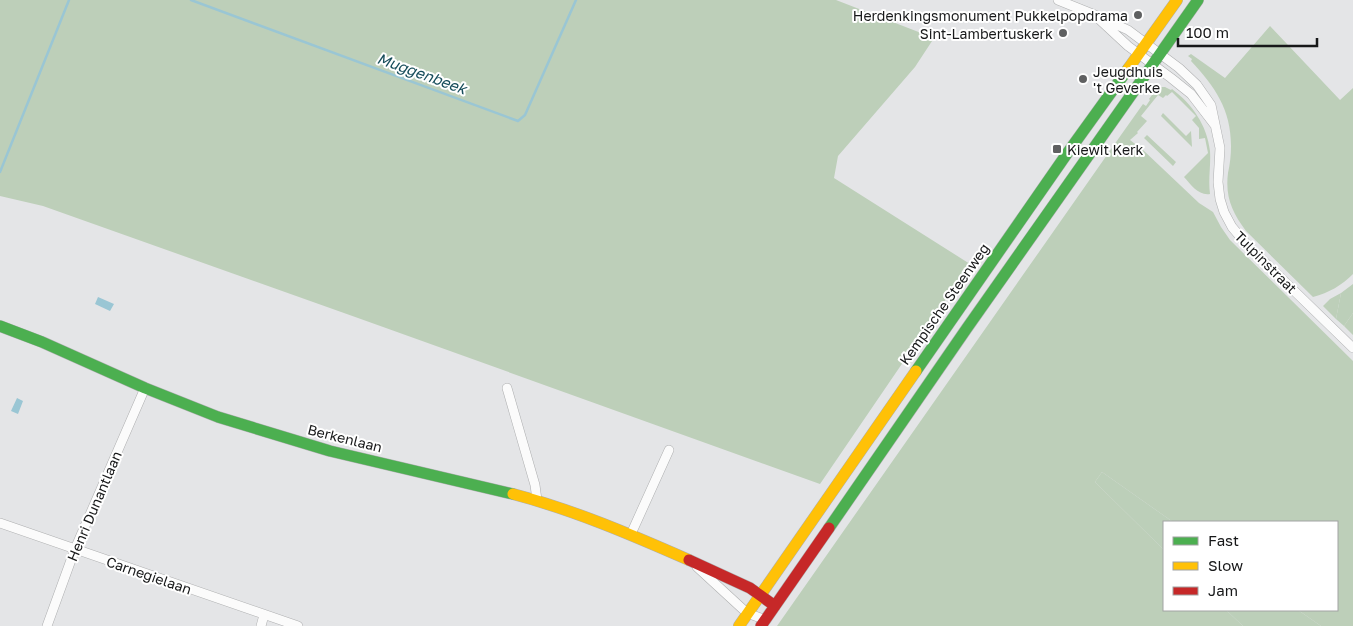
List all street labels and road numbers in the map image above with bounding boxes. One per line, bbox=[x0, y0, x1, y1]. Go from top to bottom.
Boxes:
street label: Tulpinstraat bbox=[1231, 227, 1301, 297]
street label: Kempische Steenweg bbox=[896, 240, 992, 368]
street label: Berkenlaan bbox=[306, 421, 384, 455]
street label: Henri Dunantlaan bbox=[63, 448, 125, 564]
street label: Carnegielaan bbox=[104, 552, 194, 598]

